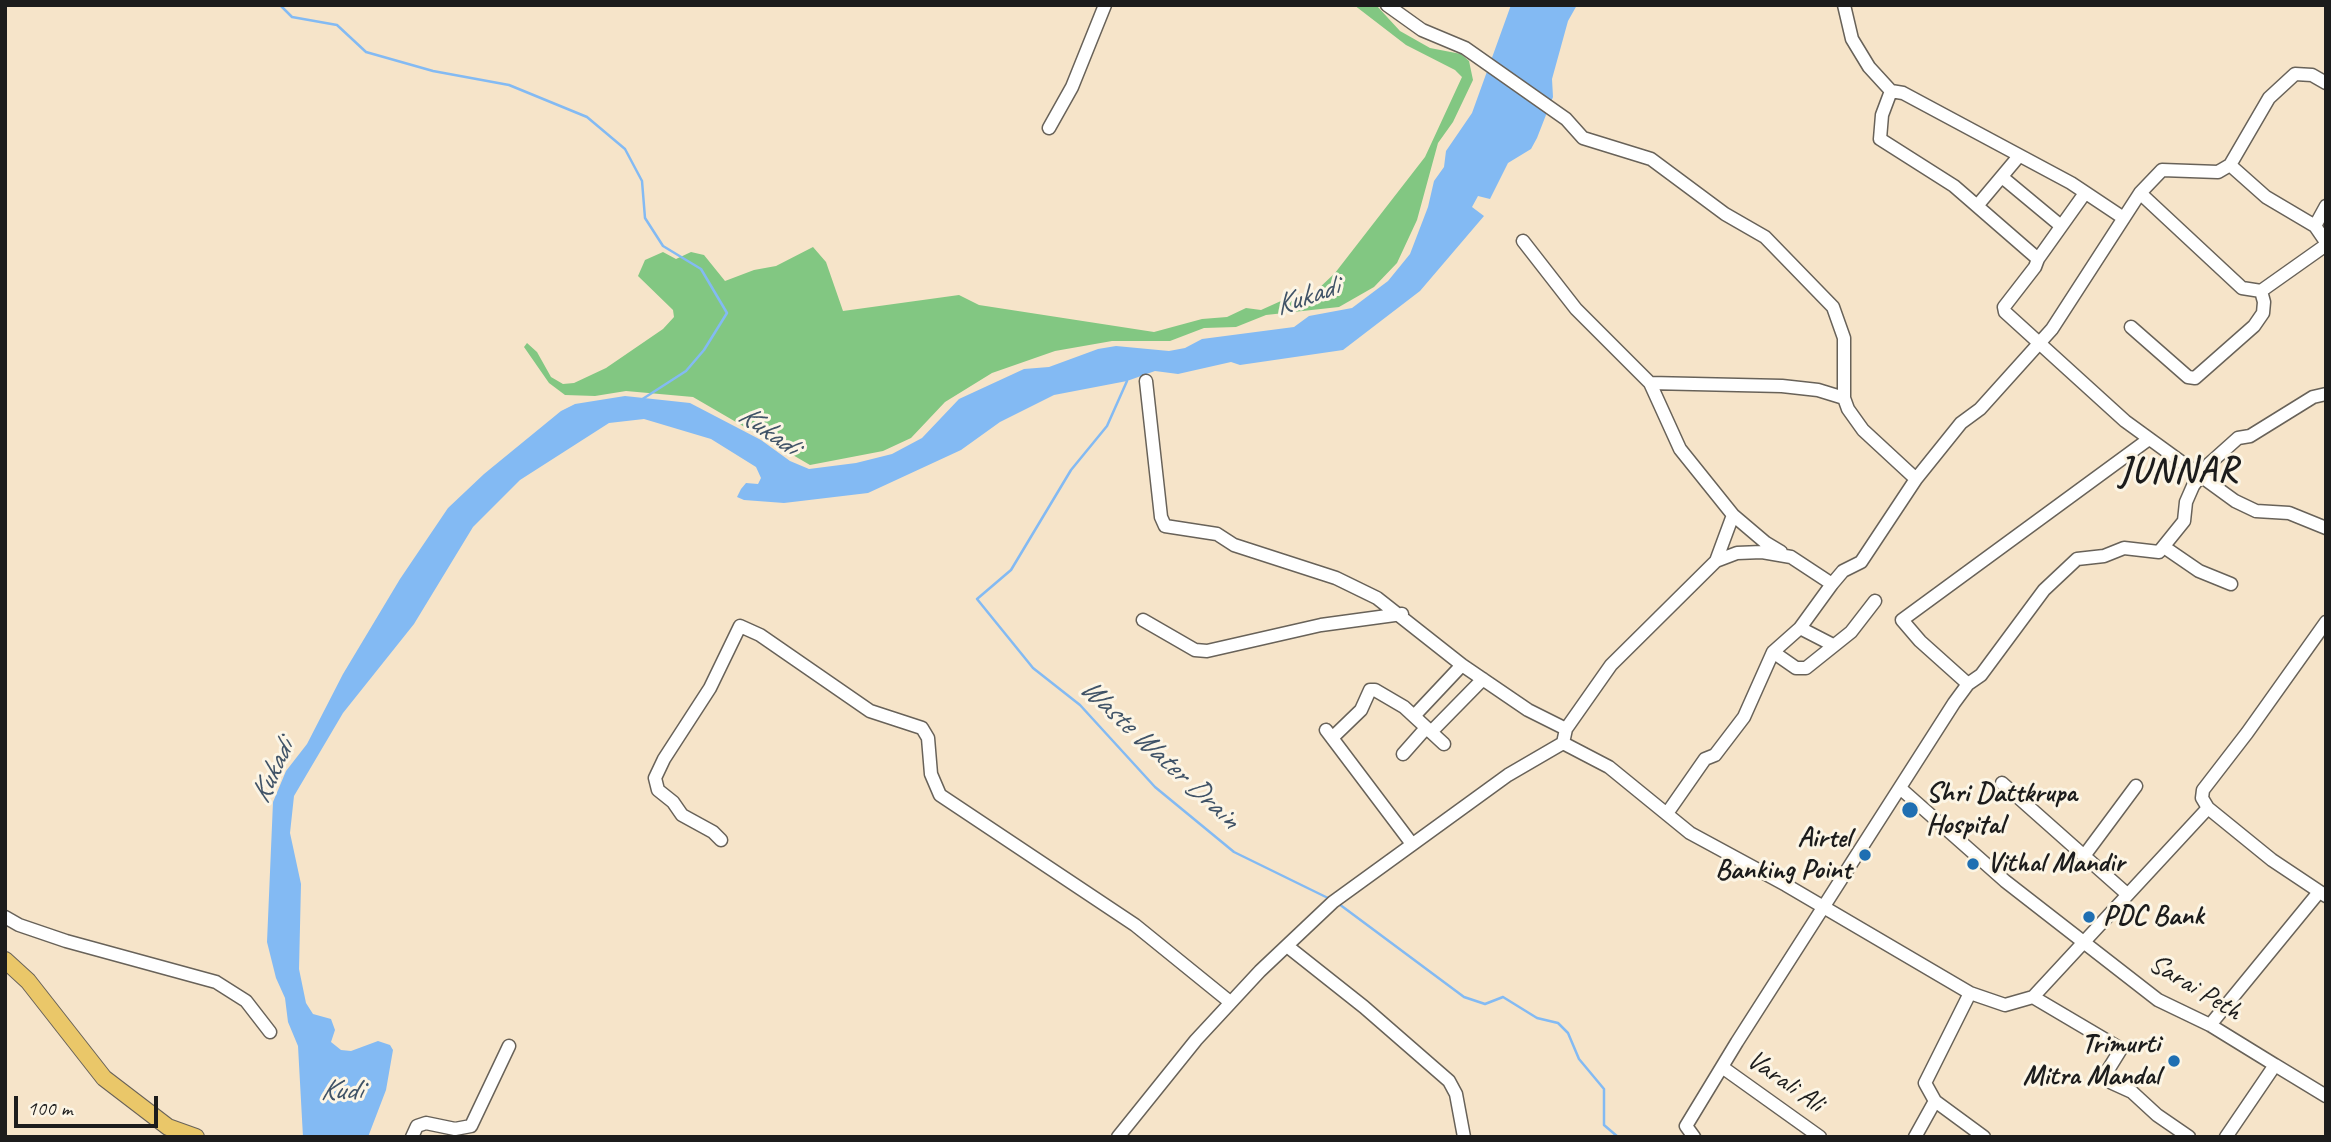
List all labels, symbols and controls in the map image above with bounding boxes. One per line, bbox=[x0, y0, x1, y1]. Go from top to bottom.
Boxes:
water label: Kukadi bbox=[1270, 269, 1344, 325]
water label: Kukadi bbox=[731, 398, 805, 464]
district label: JUNNAR bbox=[2121, 451, 2237, 493]
water label: Waste Water Drain bbox=[1072, 671, 1246, 837]
water label: Kukadi bbox=[243, 735, 303, 809]
place label: Shri Dattkrupa Hospital bbox=[1926, 777, 2077, 843]
marker: Shri Dattkrupa Hospital bbox=[1900, 800, 1920, 820]
place label: Airtel Banking Point bbox=[1715, 822, 1851, 888]
marker: Airtel Banking Point bbox=[1857, 847, 1873, 863]
place label: Vithal Mandir bbox=[1987, 847, 2124, 881]
marker: Vithal Mandir bbox=[1965, 856, 1981, 872]
place label: PDC Bank bbox=[2103, 900, 2204, 934]
marker: PDC Bank bbox=[2081, 909, 2097, 925]
street label: Sarai Peth bbox=[2142, 947, 2248, 1029]
place label: Trimurti Mitra Mandal bbox=[2023, 1028, 2160, 1094]
street label: Varali Ali bbox=[1740, 1043, 1830, 1121]
marker: Trimurti Mitra Mandal bbox=[2166, 1053, 2182, 1069]
water label: Kudi bbox=[320, 1073, 362, 1109]
scale bar bbox=[18, 1082, 161, 1126]
text: 100 m bbox=[27, 1095, 72, 1121]

